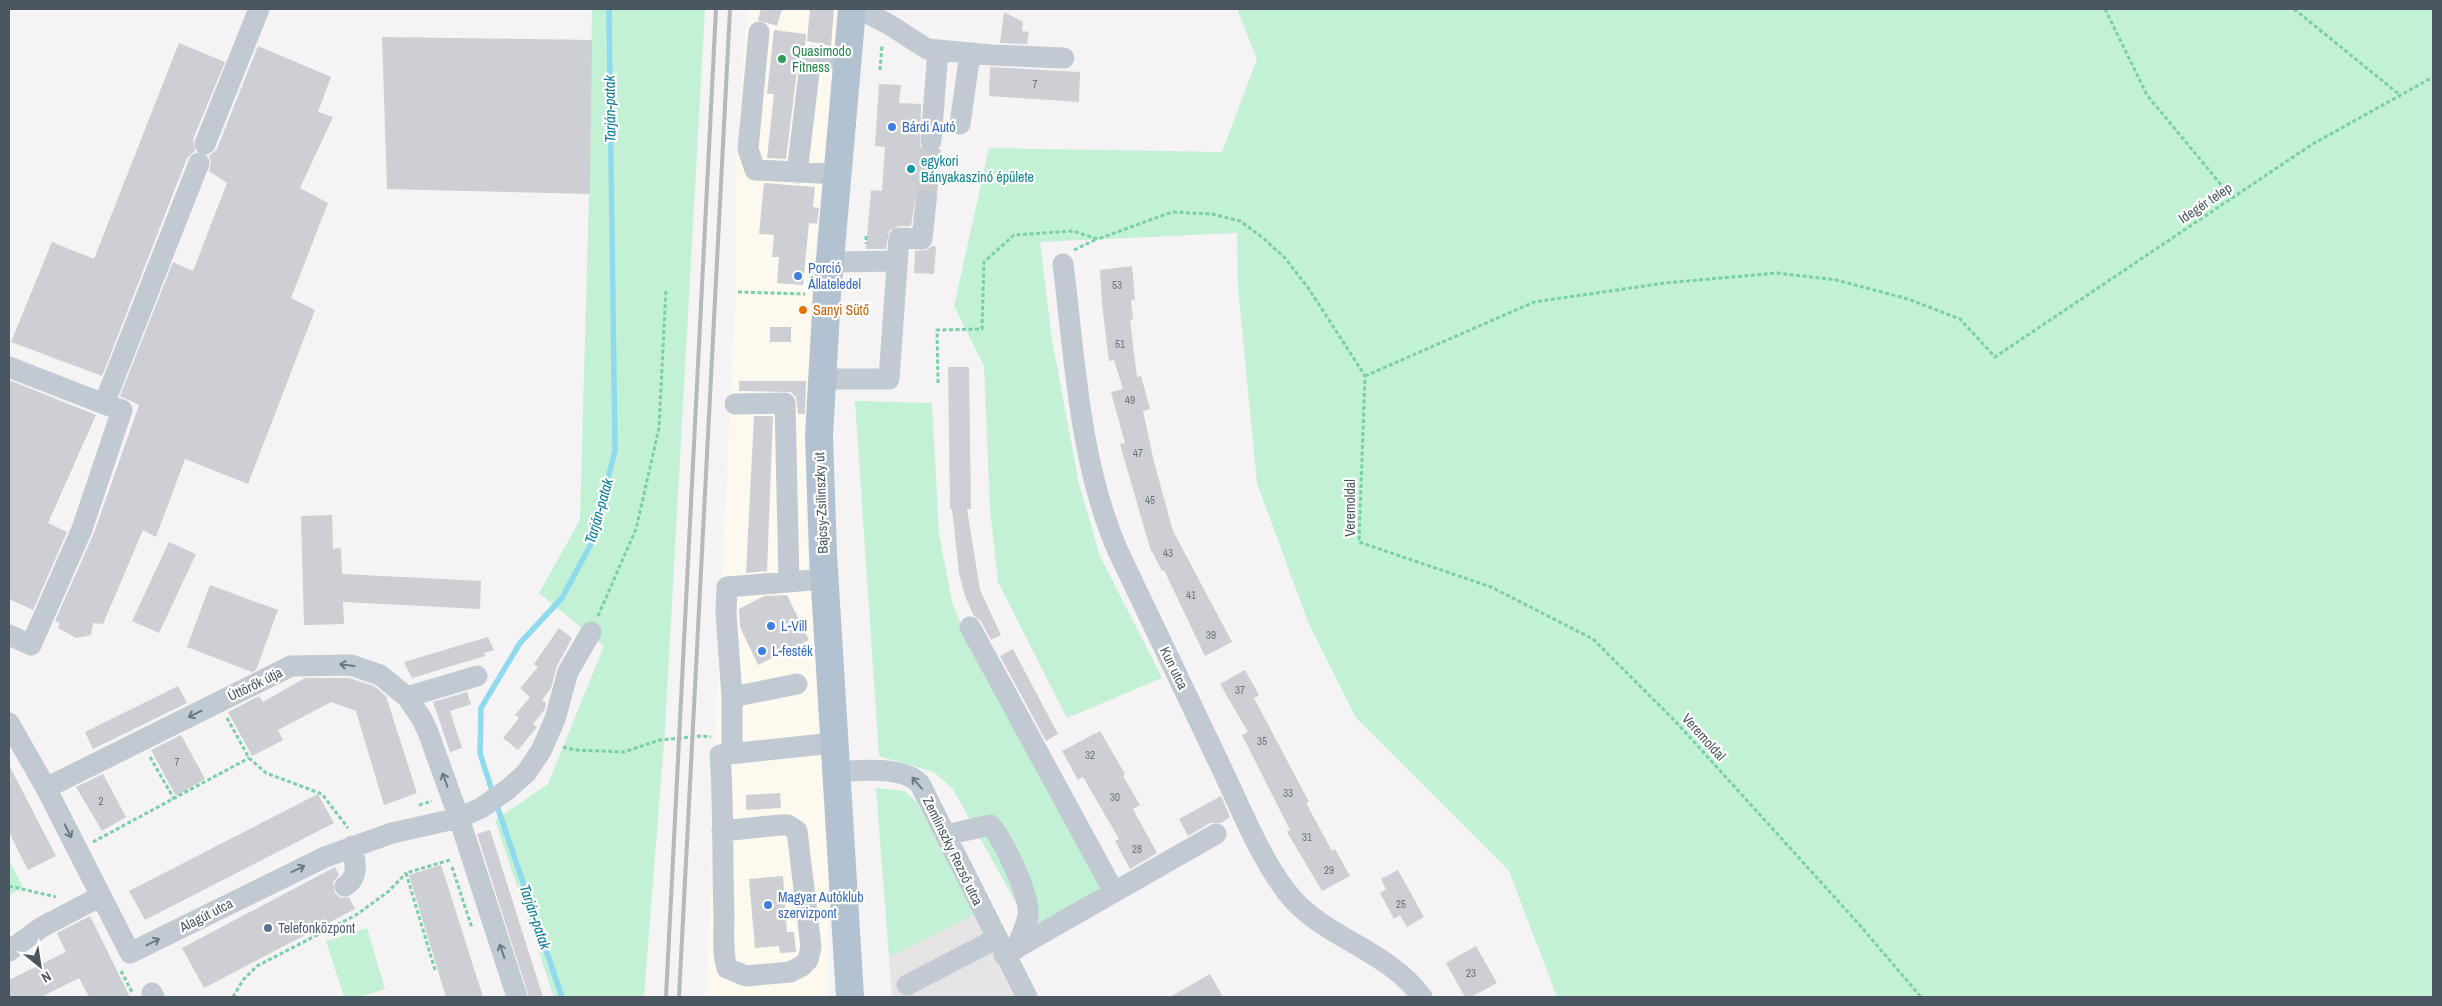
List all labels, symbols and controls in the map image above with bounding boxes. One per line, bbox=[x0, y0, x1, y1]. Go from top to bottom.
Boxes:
place label: Quasimodo Fitness bbox=[792, 42, 851, 76]
marker: Quasimodo Fitness bbox=[776, 53, 788, 65]
water label: Tarján-patak bbox=[598, 74, 621, 143]
house number: 7 bbox=[1032, 77, 1038, 91]
place label: Bárdi Autó bbox=[902, 118, 956, 136]
marker: Bárdi Autó bbox=[886, 121, 898, 133]
place label: egykori Bányakaszinó épülete bbox=[921, 152, 1034, 186]
marker: egykori Bányakaszinó épülete bbox=[905, 163, 917, 175]
street label: Idegér telep bbox=[2175, 179, 2235, 227]
place label: Porció Állateledel bbox=[807, 259, 861, 293]
marker: Porció Állateledel bbox=[792, 270, 804, 282]
house number: 53 bbox=[1112, 278, 1122, 292]
place label: Sanyi Sütő bbox=[813, 301, 869, 319]
marker: Sanyi Sütő bbox=[797, 304, 809, 316]
house number: 51 bbox=[1115, 337, 1125, 351]
house number: 49 bbox=[1125, 393, 1135, 407]
house number: 47 bbox=[1133, 446, 1143, 460]
street label: Bajcsy-Zsilinszky út bbox=[810, 452, 832, 554]
water label: Tarján-patak bbox=[579, 475, 618, 546]
street label: Veremoldal bbox=[1341, 479, 1359, 537]
house number: 45 bbox=[1145, 493, 1155, 507]
house number: 43 bbox=[1163, 546, 1173, 560]
house number: 41 bbox=[1186, 588, 1196, 602]
place label: L-Vill bbox=[781, 617, 807, 635]
marker: L-Vill bbox=[765, 620, 777, 632]
house number: 39 bbox=[1206, 628, 1216, 642]
place label: L-festék bbox=[772, 642, 813, 660]
street label: Kun utca bbox=[1156, 644, 1192, 693]
marker: L-festék bbox=[756, 645, 768, 657]
one-way arrow bbox=[339, 660, 355, 670]
street label: Úttörők útja bbox=[225, 663, 286, 705]
house number: 37 bbox=[1235, 683, 1245, 697]
one-way arrow bbox=[188, 709, 203, 719]
street label: Veremoldal bbox=[1678, 710, 1730, 764]
house number: 35 bbox=[1257, 734, 1267, 748]
house number: 32 bbox=[1085, 748, 1095, 762]
house number: 7 bbox=[174, 755, 180, 769]
one-way arrow bbox=[440, 773, 449, 789]
one-way arrow bbox=[912, 776, 923, 789]
house number: 33 bbox=[1283, 786, 1293, 800]
house number: 30 bbox=[1110, 790, 1120, 804]
house number: 2 bbox=[98, 794, 104, 808]
street label: Zemlinszky Rezső utca bbox=[919, 794, 987, 909]
one-way arrow bbox=[64, 823, 73, 838]
house number: 31 bbox=[1302, 830, 1312, 844]
house number: 28 bbox=[1132, 842, 1142, 856]
house number: 29 bbox=[1324, 863, 1334, 877]
one-way arrow bbox=[290, 864, 305, 874]
water label: Tarján-patak bbox=[515, 882, 557, 953]
place label: Magyar Autóklub szervizpont bbox=[778, 888, 864, 922]
street label: Alagút utca bbox=[175, 894, 236, 937]
house number: 25 bbox=[1396, 897, 1406, 911]
marker: Magyar Autóklub szervizpont bbox=[762, 899, 774, 911]
place label: Telefonközpont bbox=[278, 919, 355, 937]
marker: Telefonközpont bbox=[262, 922, 274, 934]
one-way arrow bbox=[145, 937, 160, 947]
north arrow bbox=[15, 941, 65, 991]
one-way arrow bbox=[497, 944, 506, 959]
house number: 23 bbox=[1466, 966, 1476, 980]
text: N bbox=[38, 967, 55, 987]

